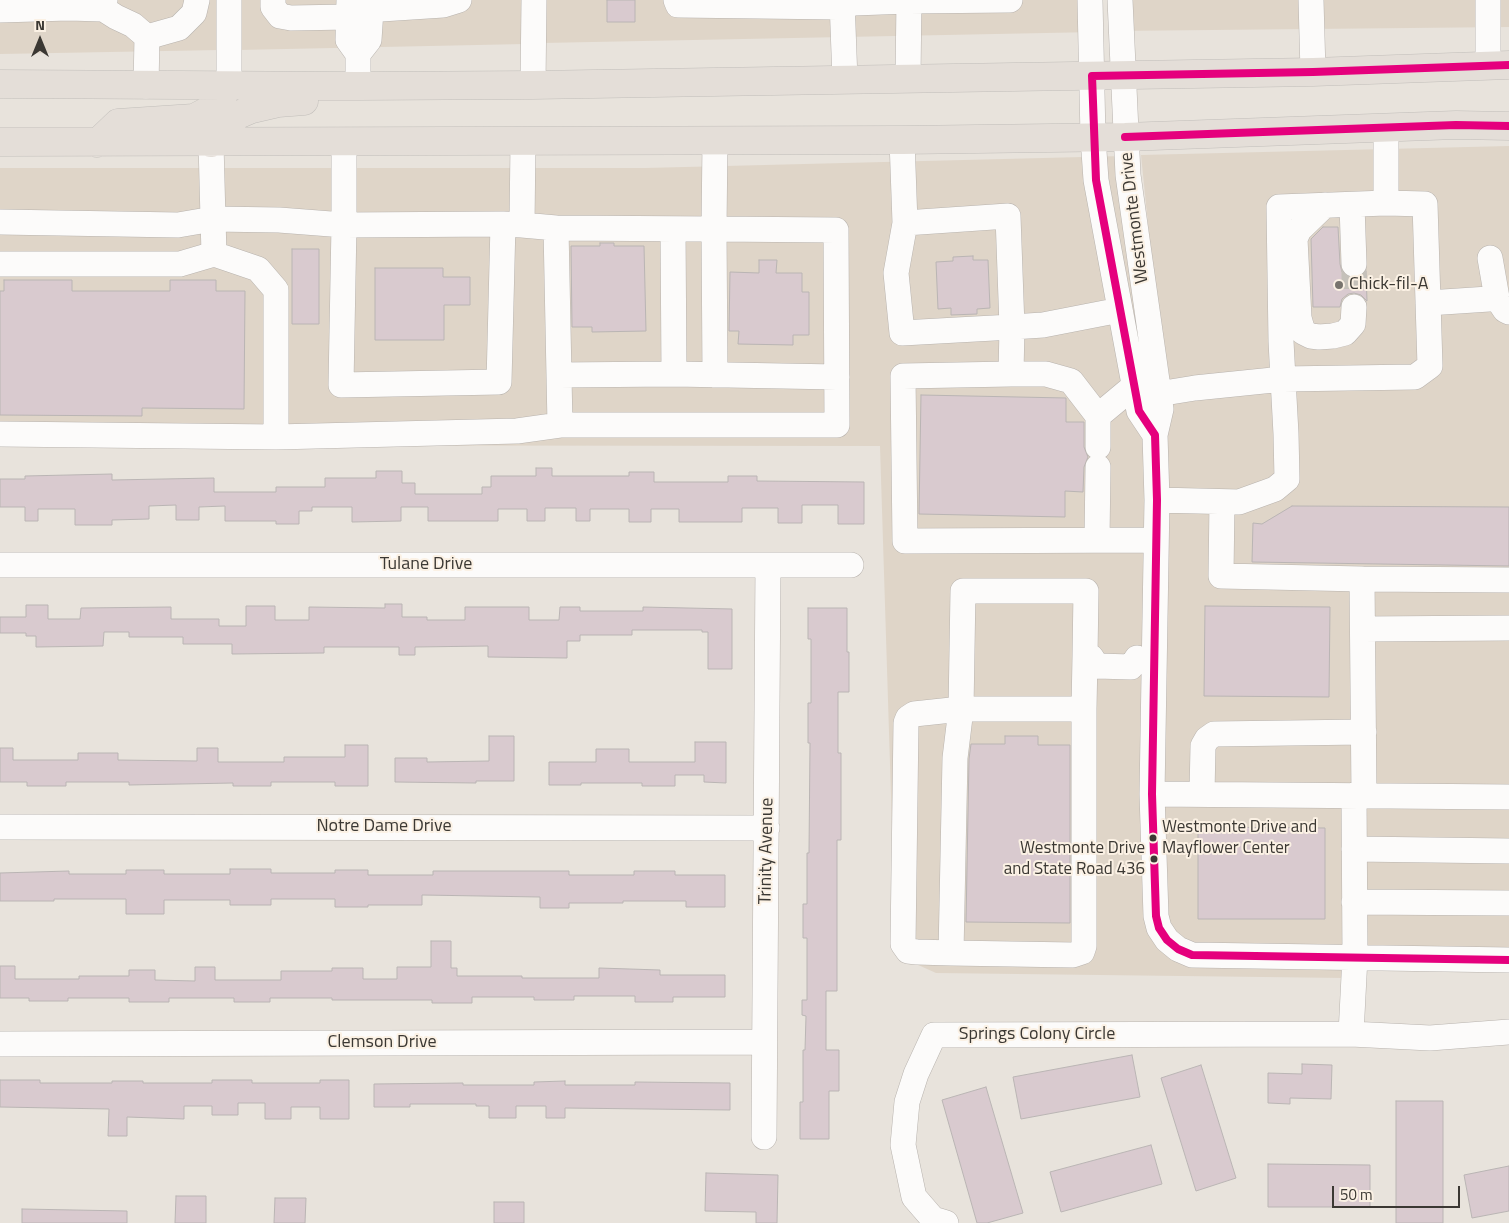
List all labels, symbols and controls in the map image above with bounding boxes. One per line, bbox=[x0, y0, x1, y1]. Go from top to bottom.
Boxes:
text: N bbox=[35, 14, 45, 35]
north arrow bbox=[15, 15, 65, 65]
street label: Westmonte Drive bbox=[1116, 151, 1154, 285]
place label: Chick-fil-A bbox=[1349, 274, 1428, 296]
marker: Chick-fil-A bbox=[1333, 279, 1345, 291]
street label: Tulane Drive bbox=[380, 554, 472, 576]
street label: Trinity Avenue bbox=[755, 797, 779, 905]
street label: Notre Dame Drive bbox=[316, 816, 452, 838]
place label: Westmonte Drive and Mayflower Center bbox=[1162, 818, 1317, 858]
marker: Westmonte Drive and Mayflower Center bbox=[1148, 833, 1158, 843]
place label: Westmonte Drive and State Road 436 bbox=[1004, 839, 1145, 879]
marker: Westmonte Drive and State Road 436 bbox=[1149, 854, 1159, 864]
street label: Springs Colony Circle bbox=[959, 1024, 1115, 1046]
street label: Clemson Drive bbox=[328, 1032, 436, 1054]
scale bar bbox=[1334, 1176, 1462, 1208]
text: 50 m bbox=[1340, 1183, 1373, 1206]

